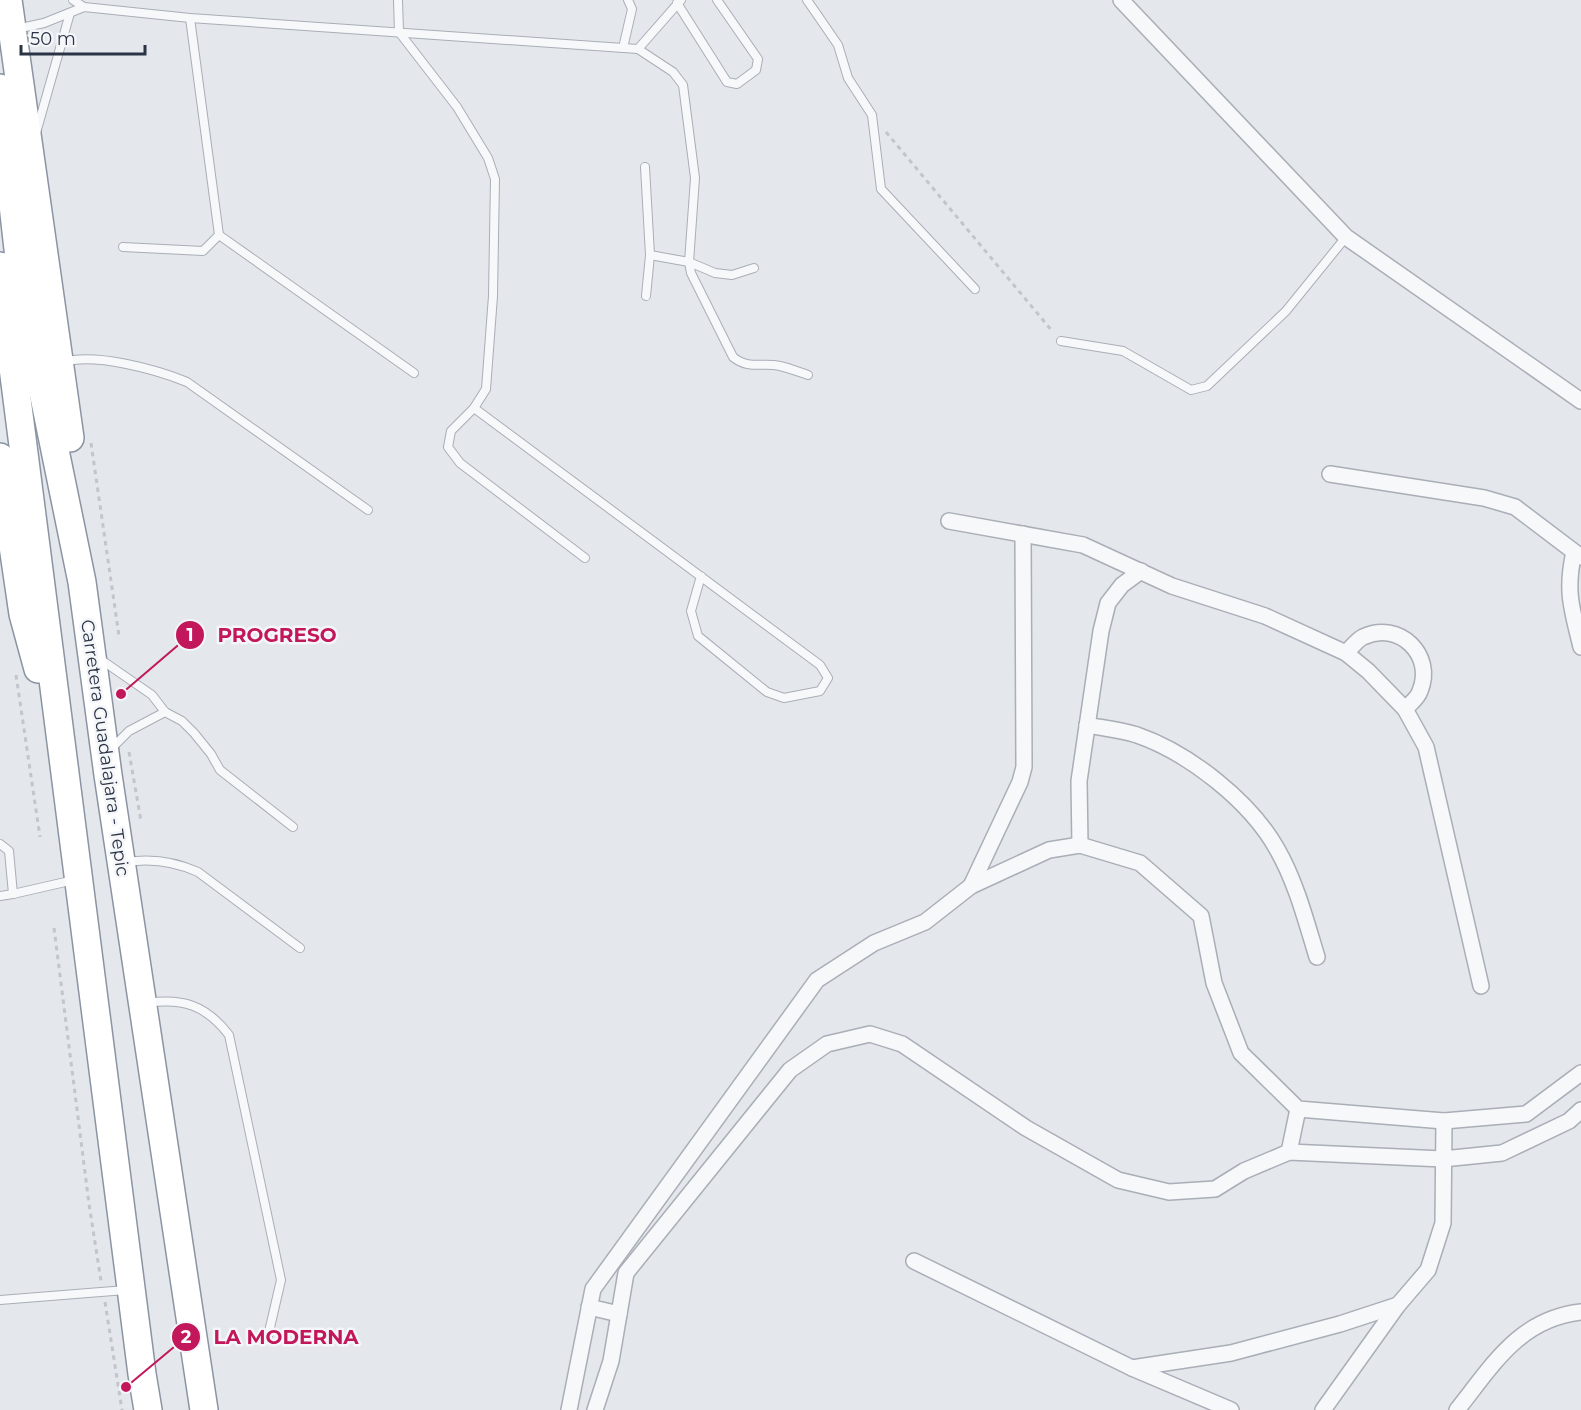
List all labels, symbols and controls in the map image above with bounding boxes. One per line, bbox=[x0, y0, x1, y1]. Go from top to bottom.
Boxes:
scale bar bbox=[21, 18, 146, 56]
text: 50 m bbox=[30, 28, 76, 50]
callout: PROGRESO bbox=[175, 616, 349, 654]
street label: Carretera Guadalajara - Tepic bbox=[76, 618, 134, 878]
text: PROGRESO bbox=[217, 623, 337, 647]
text: 1 bbox=[186, 624, 194, 646]
callout: LA MODERNA bbox=[171, 1318, 370, 1356]
text: LA MODERNA bbox=[213, 1325, 359, 1349]
text: 2 bbox=[181, 1326, 192, 1348]

